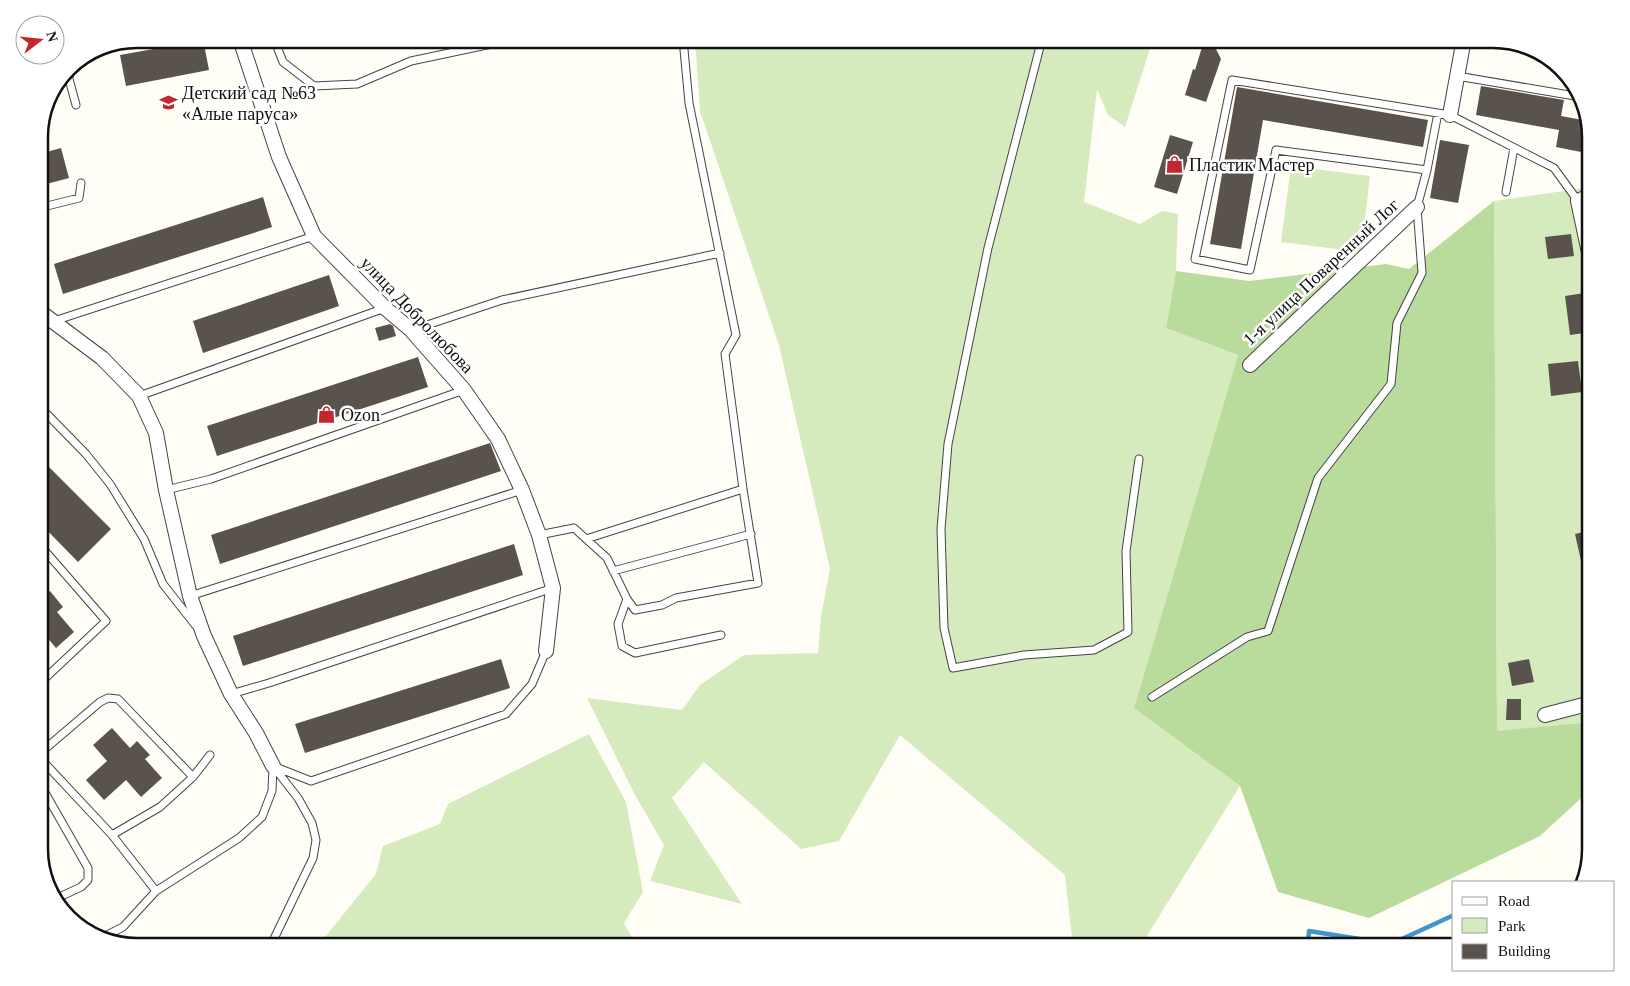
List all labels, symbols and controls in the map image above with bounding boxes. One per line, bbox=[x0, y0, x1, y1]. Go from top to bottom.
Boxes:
north arrow bbox=[15, 15, 65, 65]
text: N bbox=[43, 30, 61, 43]
place label: Детский сад №63 «Алые паруса» bbox=[182, 83, 316, 124]
school or university icon: Детский сад №63 «Алые паруса» bbox=[158, 93, 178, 113]
shop icon: Пластик Мастер bbox=[1165, 155, 1185, 175]
place label: Пластик Мастер bbox=[1189, 155, 1315, 175]
street label: 1-я улица Поваренный Лог bbox=[1239, 195, 1403, 349]
street label: улица Добролюбова bbox=[356, 253, 478, 377]
shop icon: Ozon bbox=[317, 405, 337, 425]
place label: Ozon bbox=[341, 405, 380, 425]
legend bbox=[1452, 881, 1615, 971]
text: Road bbox=[1498, 893, 1530, 909]
text: Park bbox=[1498, 918, 1526, 934]
text: Building bbox=[1498, 943, 1551, 959]

